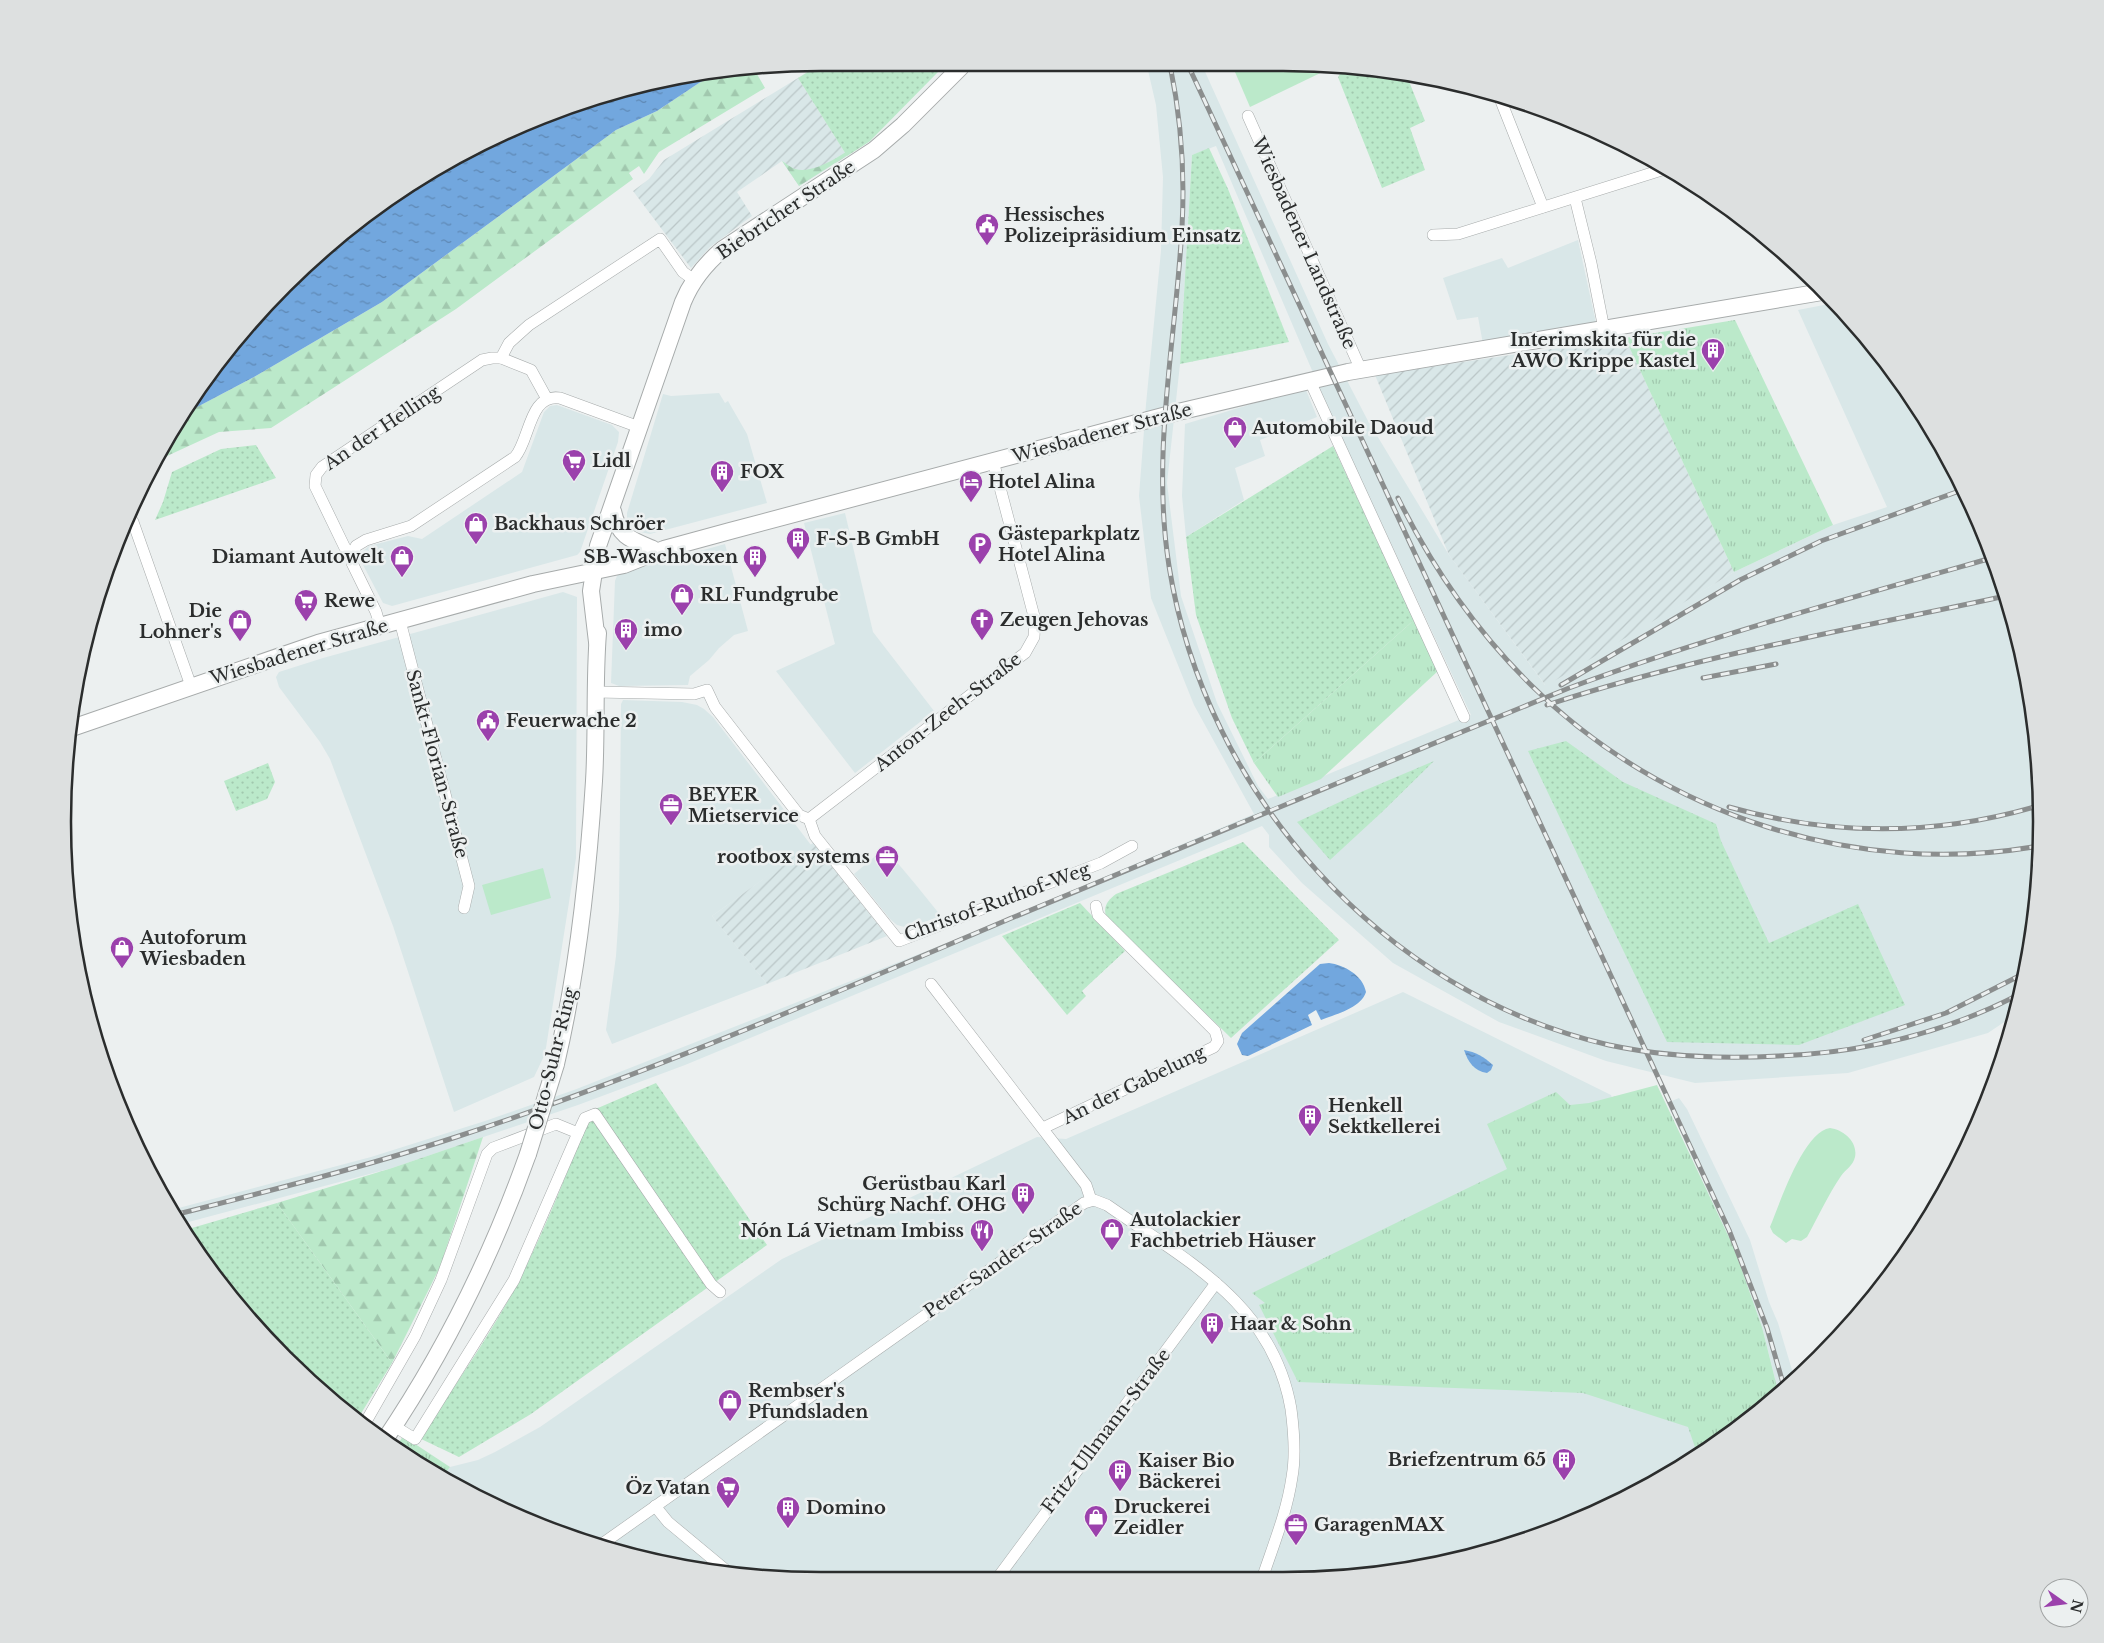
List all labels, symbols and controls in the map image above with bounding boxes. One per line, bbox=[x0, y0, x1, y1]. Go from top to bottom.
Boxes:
street label: Wiesbadener Landstraße bbox=[1247, 133, 1361, 352]
street label: Biebricher Straße bbox=[713, 156, 859, 264]
place label: Hessisches Polizeipräsidium Einsatz bbox=[1004, 204, 1241, 247]
public building icon: Hessisches Polizeipräsidium Einsatz bbox=[974, 212, 1000, 246]
place label: Interimskita für die AWO Krippe Kastel bbox=[1510, 329, 1697, 372]
building icon: Interimskita für die AWO Krippe Kastel bbox=[1700, 337, 1726, 371]
street label: An der Helling bbox=[319, 381, 444, 475]
street label: Wiesbadener Straße bbox=[1009, 398, 1194, 468]
shop icon: Automobile Daoud bbox=[1222, 415, 1248, 449]
place label: Automobile Daoud bbox=[1251, 417, 1434, 439]
supermarket icon: Lidl bbox=[561, 448, 587, 482]
place label: Lidl bbox=[592, 450, 632, 472]
building icon: FOX bbox=[709, 459, 735, 493]
place label: FOX bbox=[740, 461, 785, 483]
hotel icon: Hotel Alina bbox=[958, 469, 984, 503]
place label: Hotel Alina bbox=[988, 471, 1096, 493]
shop icon: Backhaus Schröer bbox=[463, 511, 489, 545]
place label: Backhaus Schröer bbox=[494, 513, 665, 535]
place label: Gästeparkplatz Hotel Alina bbox=[998, 523, 1140, 566]
building icon: F-S-B GmbH bbox=[785, 526, 811, 560]
place label: F-S-B GmbH bbox=[816, 528, 940, 550]
parking icon: Gästeparkplatz Hotel Alina bbox=[967, 531, 993, 565]
shop icon: Diamant Autowelt bbox=[389, 544, 415, 578]
building icon: SB-Waschboxen bbox=[742, 544, 768, 578]
place label: Diamant Autowelt bbox=[212, 546, 384, 568]
place label: SB-Waschboxen bbox=[584, 546, 738, 568]
shop icon: RL Fundgrube bbox=[669, 582, 695, 616]
place label: RL Fundgrube bbox=[700, 584, 839, 606]
supermarket icon: Rewe bbox=[293, 588, 319, 622]
place label: Rewe bbox=[324, 590, 375, 612]
place label: Die Lohner's bbox=[139, 600, 222, 643]
church icon: Zeugen Jehovas bbox=[969, 607, 995, 641]
shop icon: Die Lohner's bbox=[227, 608, 253, 642]
place label: Zeugen Jehovas bbox=[1000, 609, 1148, 631]
street label: Wiesbadener Straße bbox=[206, 614, 391, 690]
building icon: imo bbox=[613, 617, 639, 651]
place label: imo bbox=[644, 619, 682, 641]
street label: Anton-Zeeh-Straße bbox=[869, 648, 1026, 777]
street label: Sankt-Florian-Straße bbox=[401, 667, 473, 861]
public building icon: Feuerwache 2 bbox=[475, 708, 501, 742]
place label: Feuerwache 2 bbox=[506, 710, 637, 732]
place label: BEYER Mietservice bbox=[688, 784, 799, 827]
office icon: BEYER Mietservice bbox=[658, 792, 684, 826]
office icon: rootbox systems bbox=[874, 844, 900, 878]
place label: rootbox systems bbox=[717, 846, 870, 868]
street label: Christof-Ruthof-Weg bbox=[901, 858, 1093, 946]
place label: Autoforum Wiesbaden bbox=[139, 927, 247, 970]
shop icon: Autoforum Wiesbaden bbox=[109, 935, 135, 969]
street label: Otto-Suhr-Ring bbox=[525, 985, 581, 1133]
street label: An der Gabelung bbox=[1058, 1041, 1209, 1130]
place label: Henkell Sektkellerei bbox=[1328, 1095, 1441, 1138]
building icon: Henkell Sektkellerei bbox=[1297, 1103, 1323, 1137]
place label: Gerüstbau Karl Schürg Nachf. OHG bbox=[817, 1173, 1007, 1216]
building icon: Gerüstbau Karl Schürg Nachf. OHG bbox=[1010, 1181, 1036, 1215]
street label: Peter-Sander-Straße bbox=[920, 1197, 1086, 1323]
place label: Autolackier Fachbetrieb Häuser bbox=[1129, 1209, 1316, 1252]
shop icon: Autolackier Fachbetrieb Häuser bbox=[1099, 1217, 1125, 1251]
restaurant icon: Nón Lá Vietnam Imbiss bbox=[969, 1218, 995, 1252]
place label: Nón Lá Vietnam Imbiss bbox=[741, 1220, 964, 1242]
building icon: Haar & Sohn bbox=[1199, 1311, 1225, 1345]
place label: Haar & Sohn bbox=[1230, 1313, 1352, 1335]
street label: Fritz-Ullmann-Straße bbox=[1037, 1344, 1175, 1518]
place label: Rembser's Pfundsladen bbox=[748, 1380, 868, 1423]
shop icon: Rembser's Pfundsladen bbox=[717, 1388, 743, 1422]
building icon: Briefzentrum 65 bbox=[1551, 1447, 1577, 1481]
place label: Briefzentrum 65 bbox=[1388, 1449, 1546, 1471]
place label: Kaiser Bio Bäckerei bbox=[1138, 1450, 1235, 1493]
building icon: Kaiser Bio Bäckerei bbox=[1107, 1458, 1133, 1492]
supermarket icon: Öz Vatan bbox=[715, 1475, 741, 1509]
place label: Öz Vatan bbox=[625, 1476, 710, 1499]
building icon: Domino bbox=[775, 1495, 801, 1529]
place label: Druckerei Zeidler bbox=[1114, 1496, 1211, 1539]
place label: Domino bbox=[806, 1497, 886, 1519]
shop icon: Druckerei Zeidler bbox=[1083, 1504, 1109, 1538]
office icon: GaragenMAX bbox=[1283, 1512, 1309, 1546]
place label: GaragenMAX bbox=[1314, 1514, 1445, 1536]
north arrow bbox=[2039, 1578, 2089, 1628]
text: N bbox=[2066, 1598, 2087, 1615]

